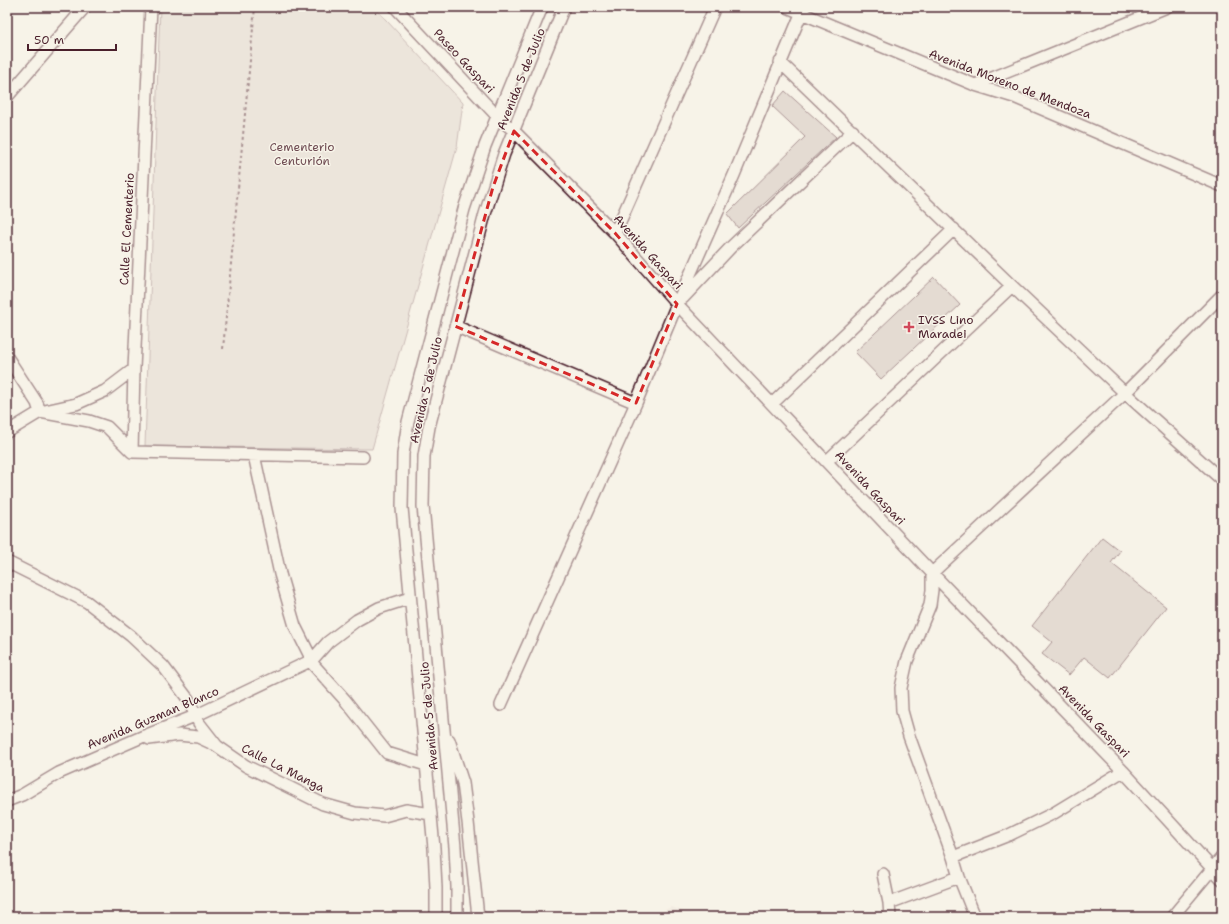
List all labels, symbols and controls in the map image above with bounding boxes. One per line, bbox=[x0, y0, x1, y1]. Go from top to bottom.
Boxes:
street label: Paseo Gaspari bbox=[430, 25, 498, 97]
street label: Avenida 5 de Julio bbox=[493, 25, 549, 133]
scale bar bbox=[28, 26, 116, 52]
text: 50 m bbox=[34, 32, 64, 48]
street label: Avenida Moreno de Mendoza bbox=[927, 46, 1094, 123]
park label: Cementerio Centurión bbox=[269, 139, 335, 169]
street label: Calle El Cementerio bbox=[116, 172, 138, 286]
street label: Avenida Gaspari bbox=[610, 211, 686, 293]
place label: IVSS Lino Maradei bbox=[918, 312, 973, 342]
marker: IVSS Lino Maradei bbox=[903, 321, 915, 333]
street label: Avenida 5 de Julio bbox=[406, 335, 446, 445]
street label: Avenida Gaspari bbox=[831, 447, 909, 529]
street label: Avenida 5 de Julio bbox=[416, 661, 442, 771]
street label: Avenida Gaspari bbox=[1055, 681, 1133, 761]
street label: Avenida Guzman Blanco bbox=[85, 683, 221, 753]
street label: Calle La Manga bbox=[239, 740, 328, 796]

